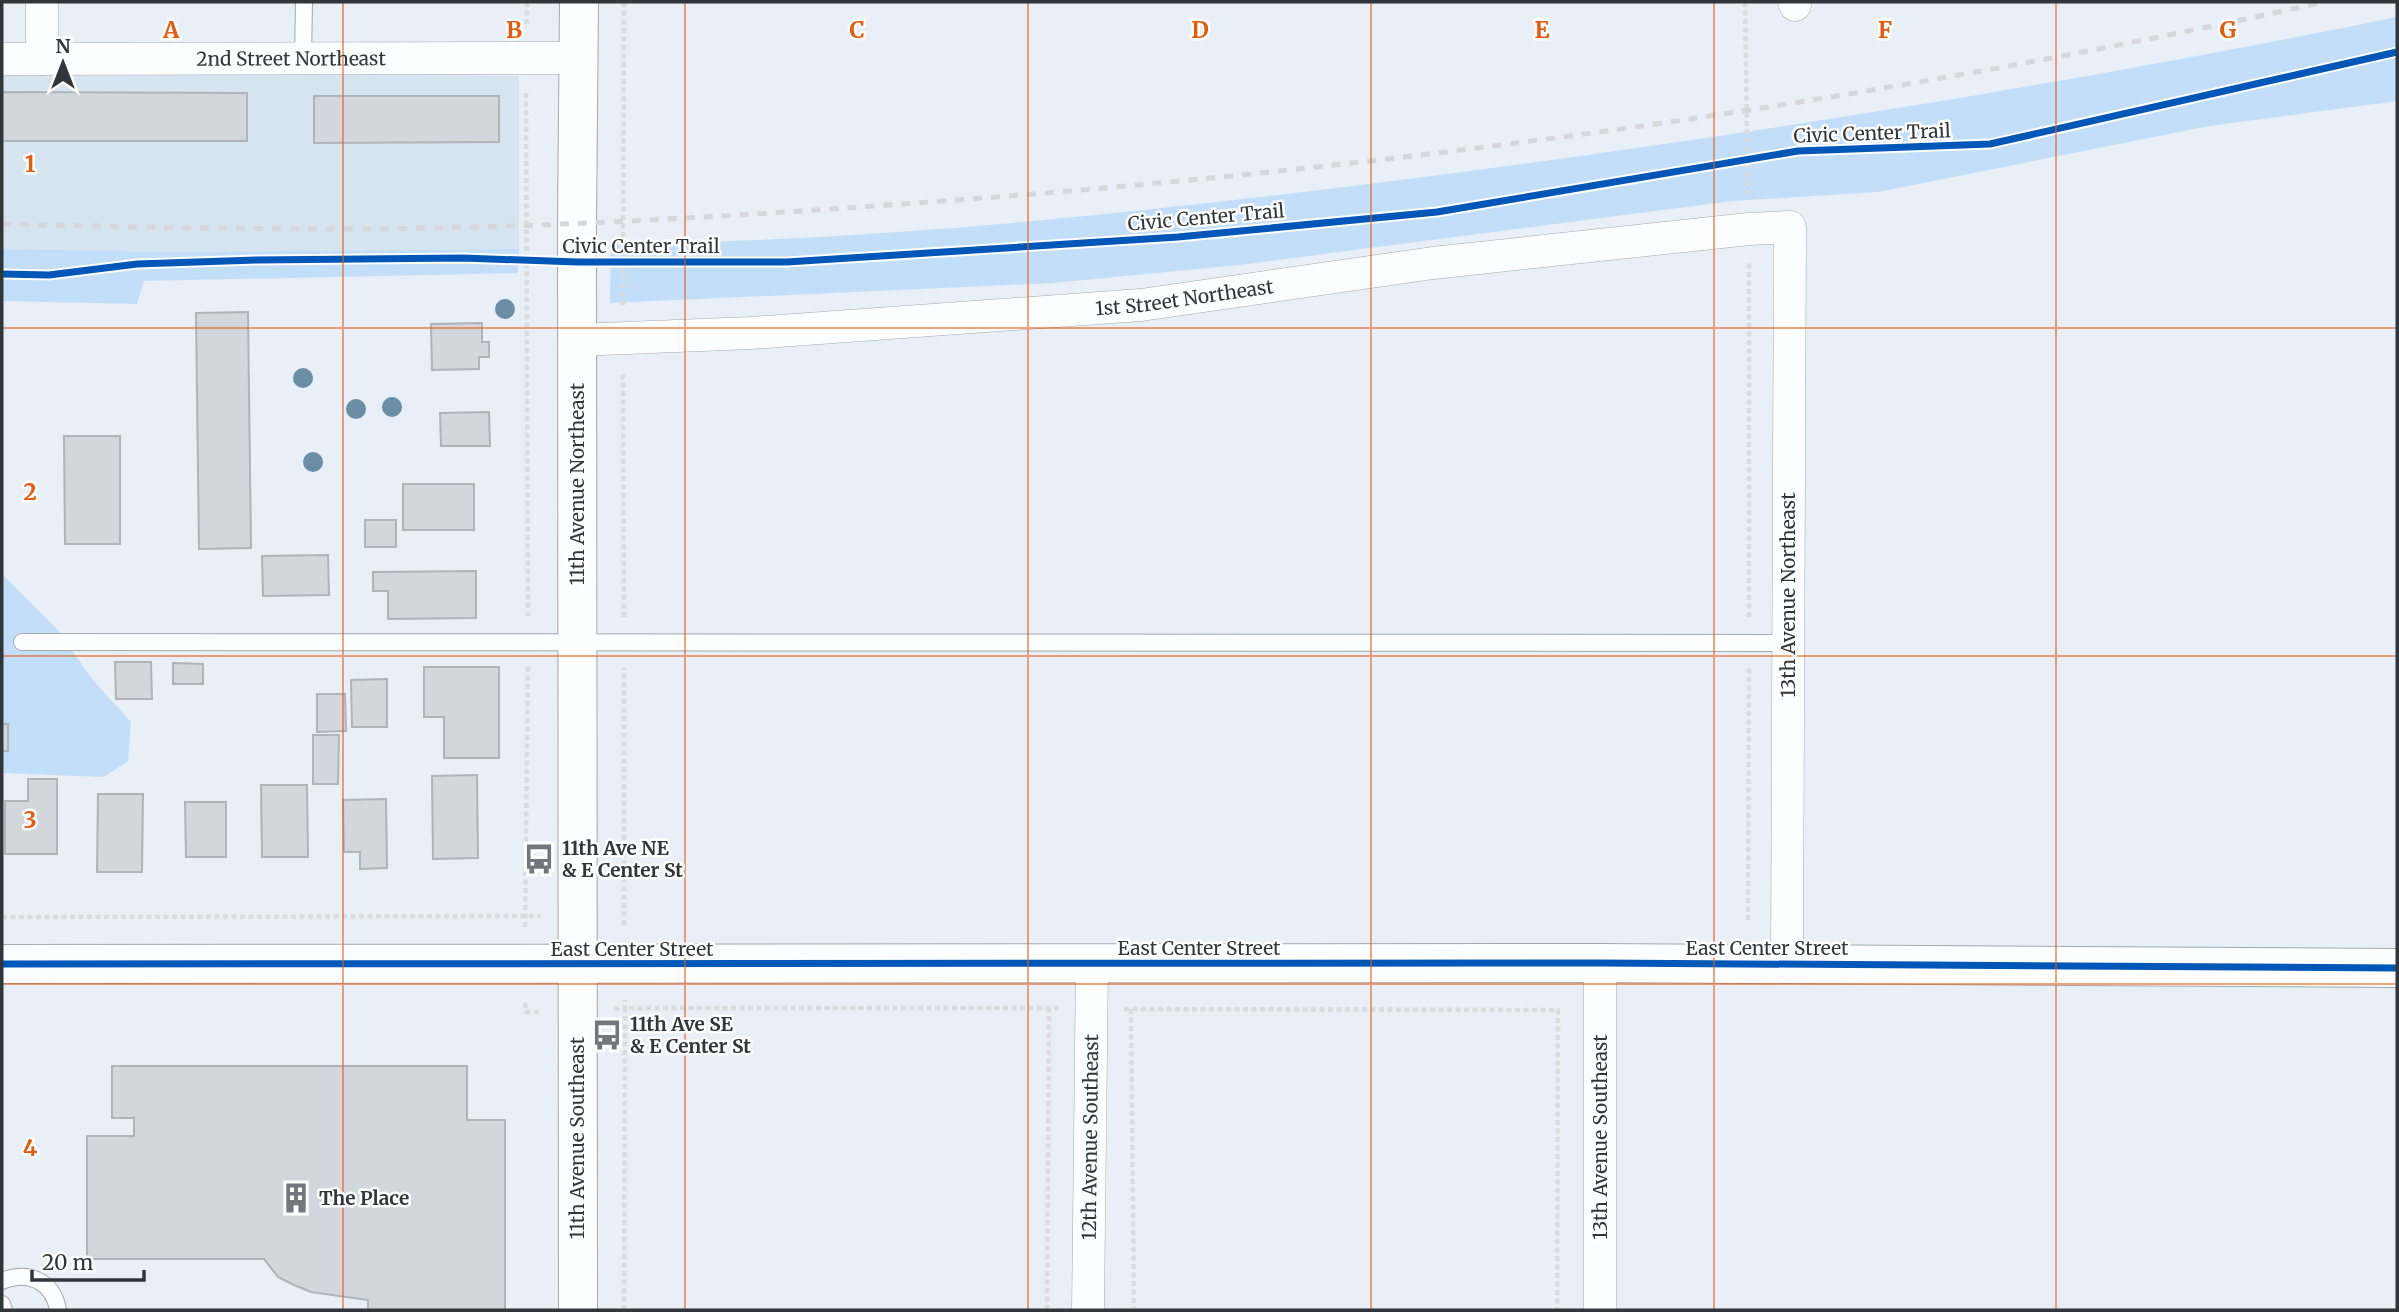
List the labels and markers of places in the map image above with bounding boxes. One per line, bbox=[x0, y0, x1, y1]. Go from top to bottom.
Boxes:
place label: 11th Ave NE & E Center St bbox=[562, 836, 683, 882]
bus stop icon: 11th Ave NE & E Center St bbox=[522, 842, 556, 876]
place label: 11th Ave SE & E Center St bbox=[630, 1012, 751, 1058]
bus stop icon: 11th Ave SE & E Center St bbox=[590, 1018, 624, 1052]
building icon: The Place bbox=[279, 1181, 313, 1215]
place label: The Place bbox=[319, 1186, 409, 1210]

